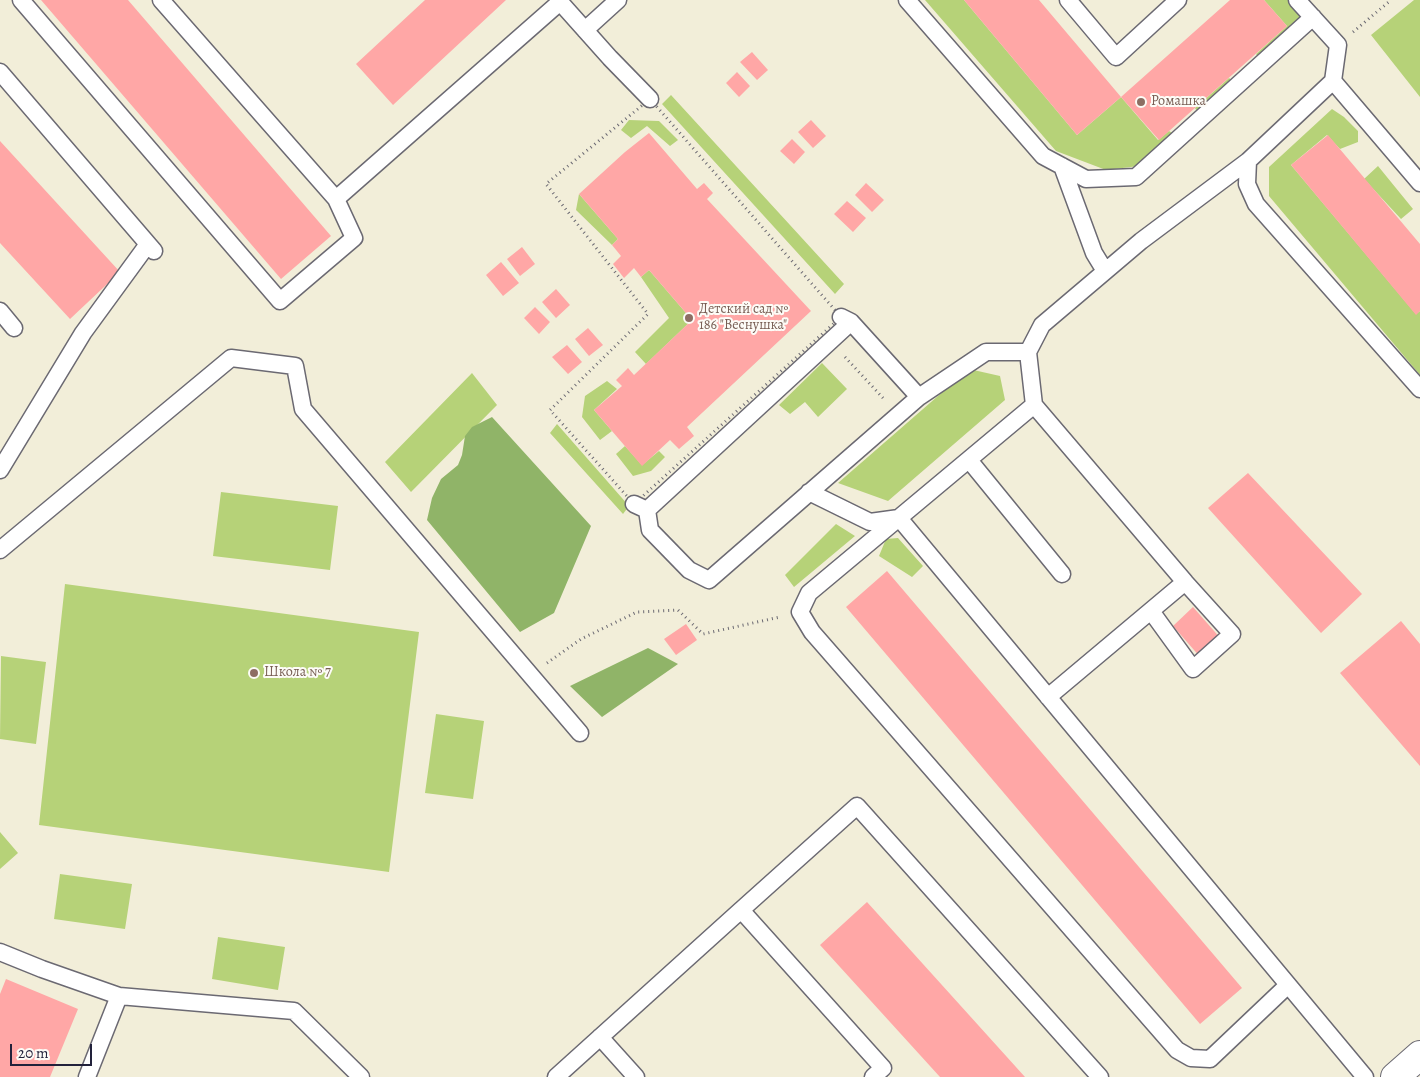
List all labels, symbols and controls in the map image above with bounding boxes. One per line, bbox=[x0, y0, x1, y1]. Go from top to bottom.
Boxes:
place label: Ромашка bbox=[1151, 94, 1206, 110]
marker: Ромашка bbox=[1135, 96, 1147, 108]
place label: Детский сад № 186 "Веснушка" bbox=[699, 302, 788, 334]
marker: Детский сад № 186 "Веснушка" bbox=[683, 312, 695, 324]
place label: Школа № 7 bbox=[264, 665, 331, 681]
marker: Школа № 7 bbox=[248, 667, 260, 679]
scale bar bbox=[12, 1034, 95, 1066]
text: 20 m bbox=[18, 1043, 49, 1063]

